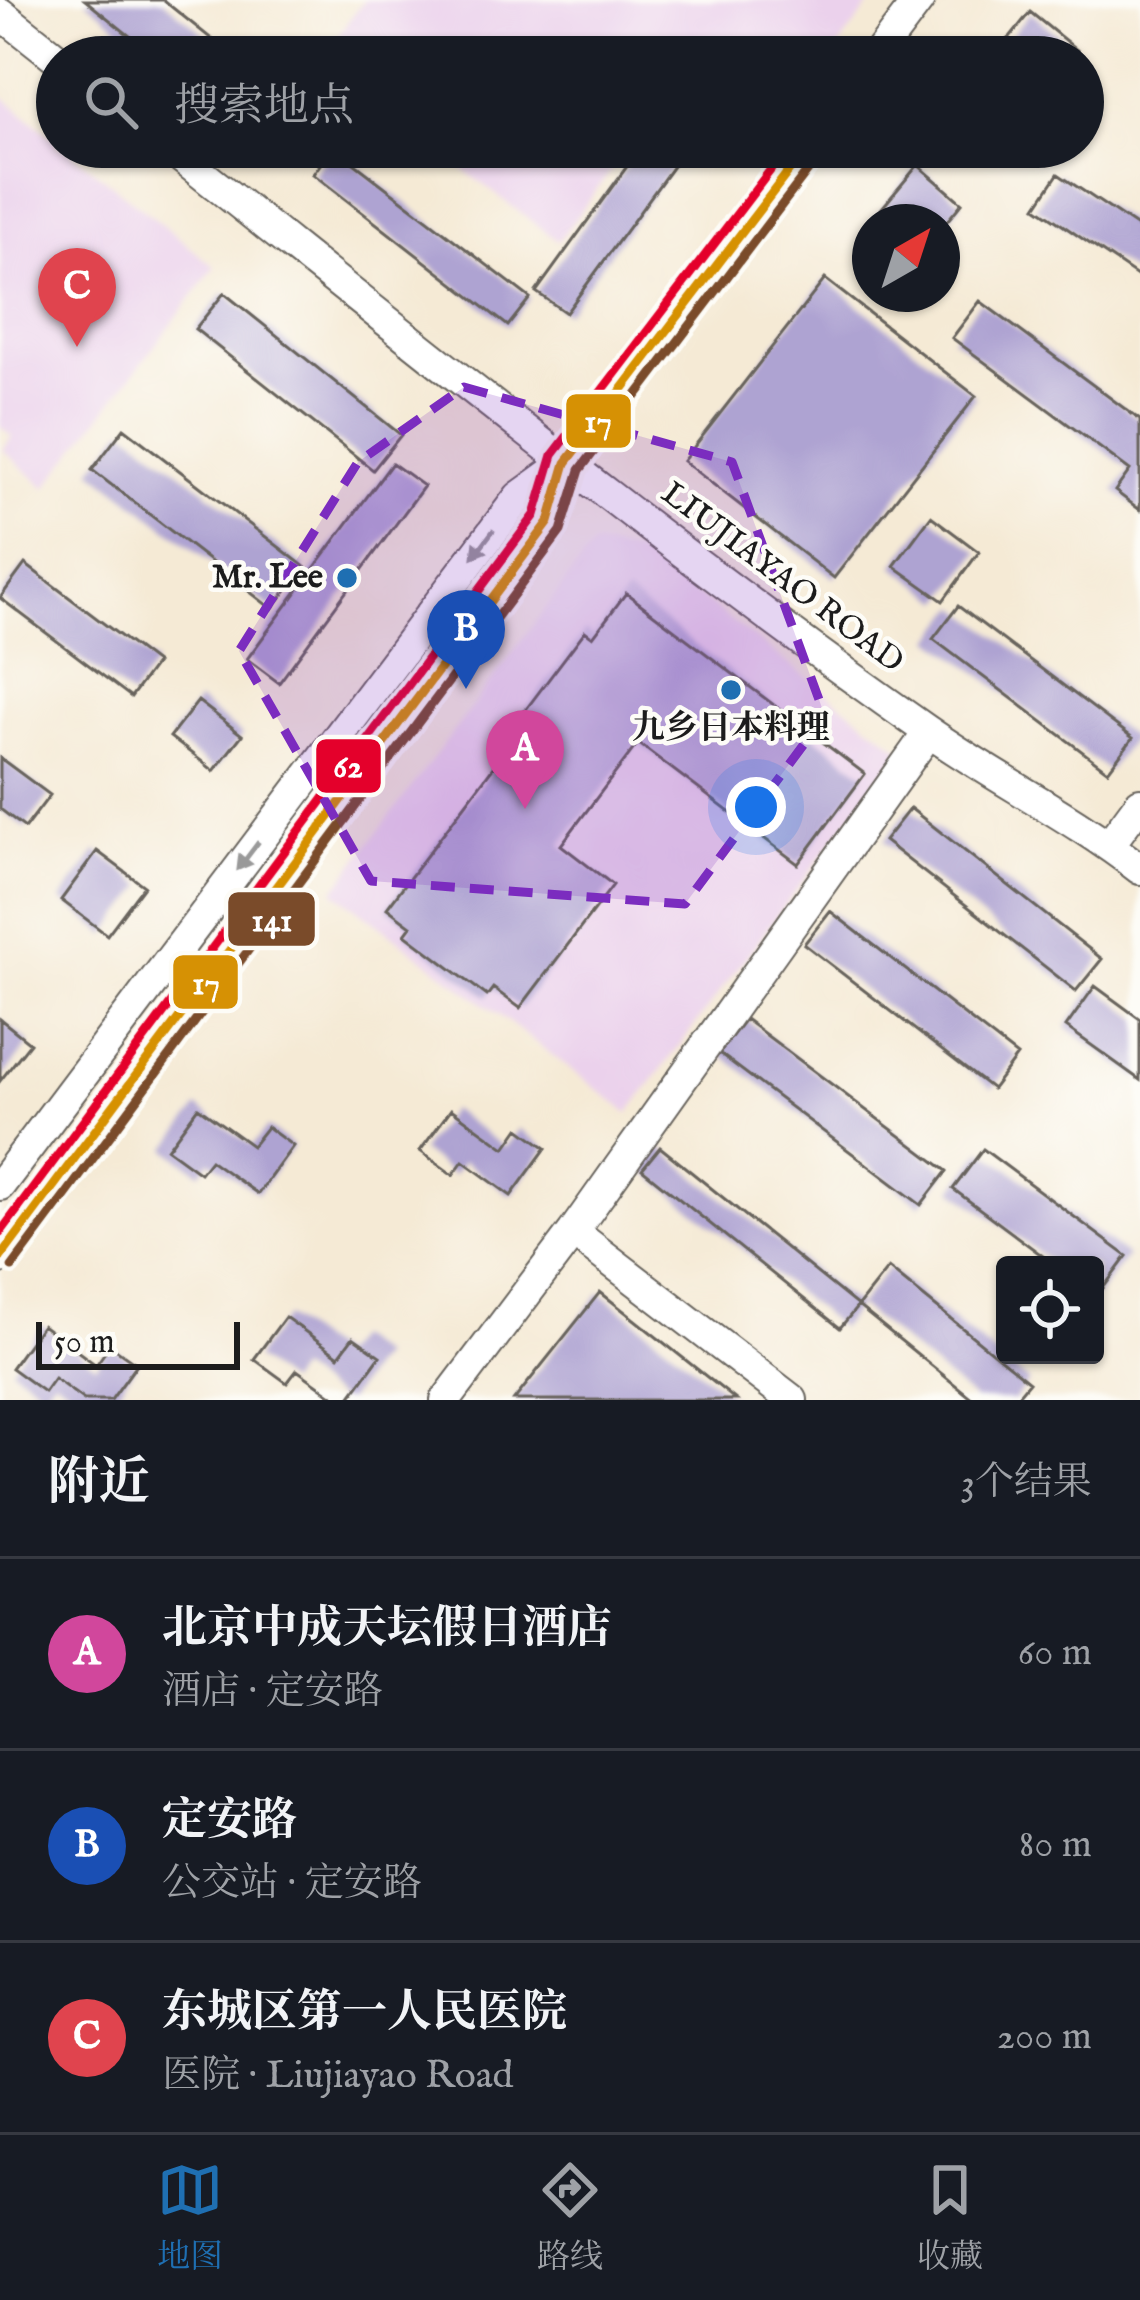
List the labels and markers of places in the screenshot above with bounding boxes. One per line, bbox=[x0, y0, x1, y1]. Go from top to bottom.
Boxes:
pin: C bbox=[38, 248, 116, 347]
place label: Mr. Lee bbox=[212, 557, 323, 599]
marker: Mr. Lee bbox=[334, 565, 360, 591]
pin: B bbox=[427, 590, 505, 689]
marker: 九乡日本料理 bbox=[718, 677, 744, 703]
place label: 九乡日本料理 bbox=[632, 708, 830, 750]
pin: A bbox=[486, 710, 564, 809]

